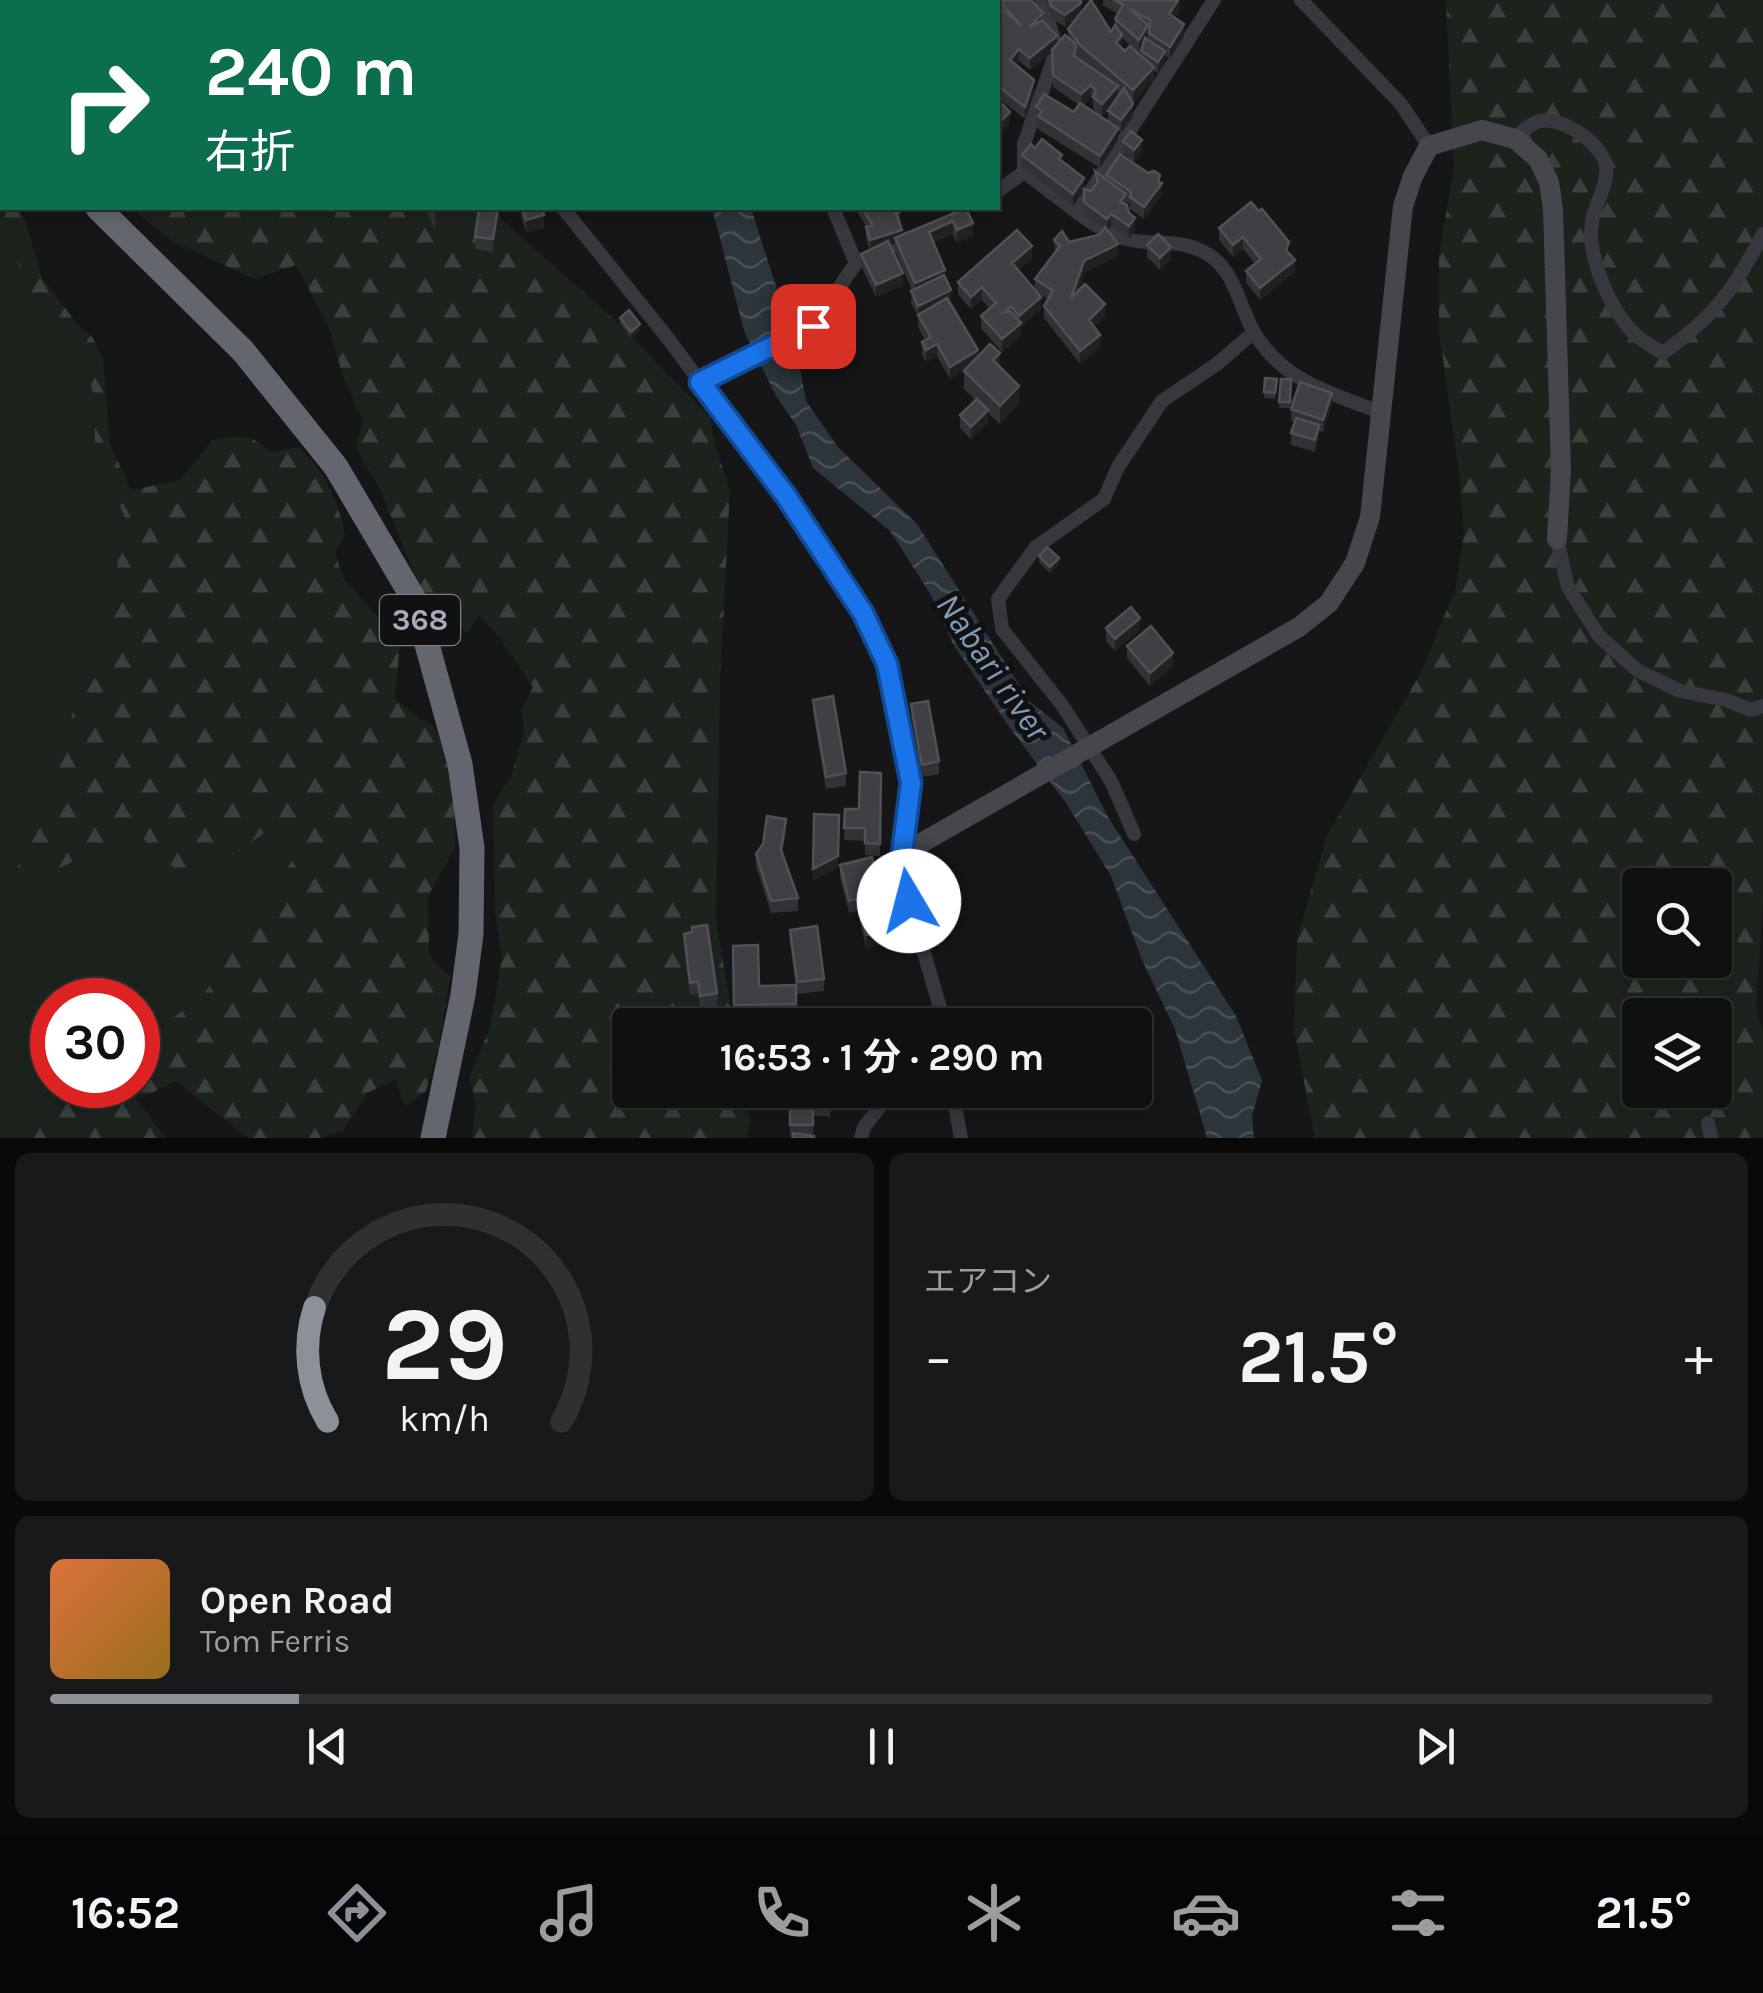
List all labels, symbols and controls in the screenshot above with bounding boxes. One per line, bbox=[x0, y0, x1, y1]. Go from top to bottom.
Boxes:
text: 240 m bbox=[205, 31, 417, 113]
icon: right bbox=[40, 40, 170, 170]
text: 右折 bbox=[205, 126, 295, 178]
pin bbox=[771, 284, 856, 369]
icon: arrive bbox=[786, 299, 841, 354]
water label: Nabari river bbox=[928, 586, 1059, 749]
road number: 368 bbox=[380, 595, 460, 645]
position arrow bbox=[857, 849, 961, 953]
map controls bbox=[1622, 868, 1732, 1108]
button: search bbox=[1622, 868, 1732, 978]
speed limit sign: 30 bbox=[30, 978, 160, 1108]
button: layers bbox=[1622, 998, 1732, 1108]
text: 16:53 · 1 分 · 290 m bbox=[720, 1035, 1044, 1080]
text: エアコン bbox=[924, 1263, 1052, 1300]
text: 29 bbox=[381, 1284, 508, 1405]
text: 21.5° bbox=[1238, 1313, 1399, 1401]
text: − bbox=[924, 1325, 953, 1389]
text: + bbox=[1684, 1325, 1713, 1389]
text: km/h bbox=[399, 1398, 490, 1440]
text: Open Road bbox=[200, 1578, 394, 1623]
text: Tom Ferris bbox=[200, 1623, 350, 1660]
icon: previous bbox=[300, 1719, 355, 1774]
icon: pause bbox=[854, 1719, 909, 1774]
icon: next bbox=[1408, 1719, 1463, 1774]
icon: directions bbox=[322, 1878, 392, 1948]
icon: music bbox=[534, 1878, 604, 1948]
icon: phone bbox=[747, 1878, 817, 1948]
icon: climate bbox=[959, 1878, 1029, 1948]
icon: car bbox=[1171, 1878, 1241, 1948]
icon: filters bbox=[1383, 1878, 1453, 1948]
text: 16:52 bbox=[71, 1887, 180, 1939]
text: 21.5° bbox=[1595, 1887, 1692, 1939]

